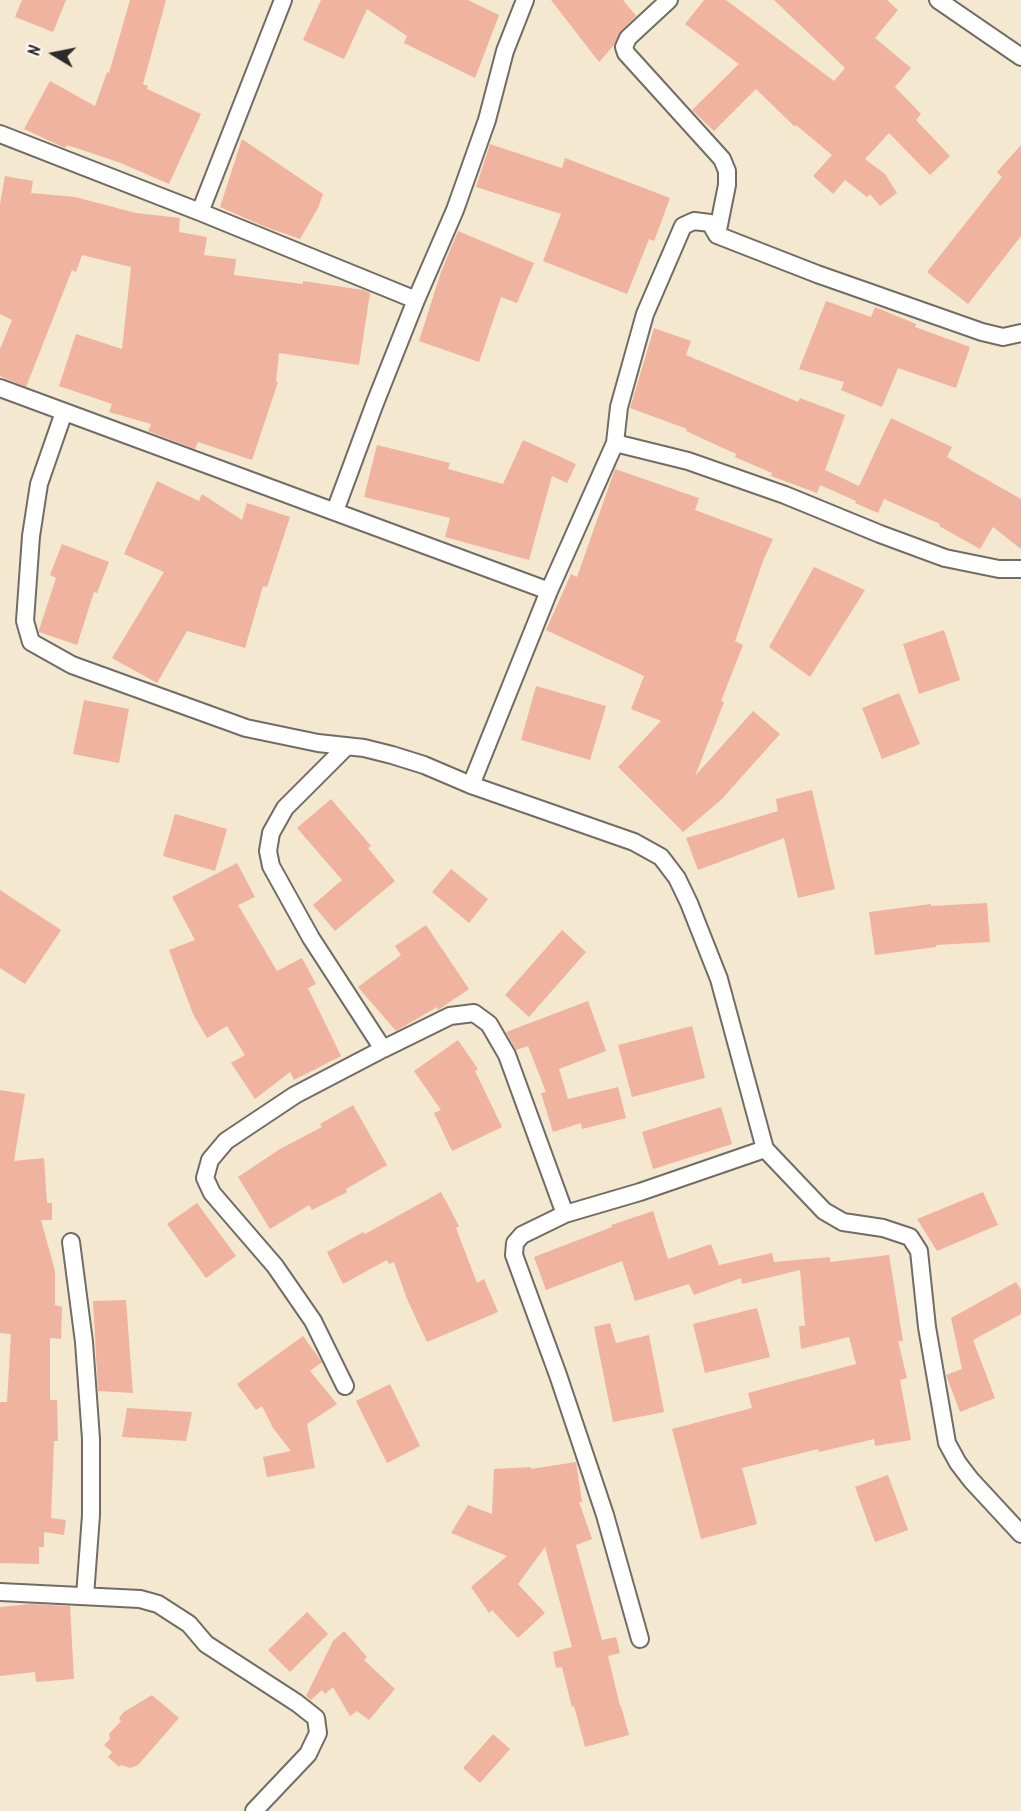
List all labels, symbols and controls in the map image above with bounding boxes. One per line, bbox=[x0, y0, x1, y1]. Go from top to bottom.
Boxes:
north arrow bbox=[24, 24, 84, 84]
text: N bbox=[23, 44, 49, 58]

